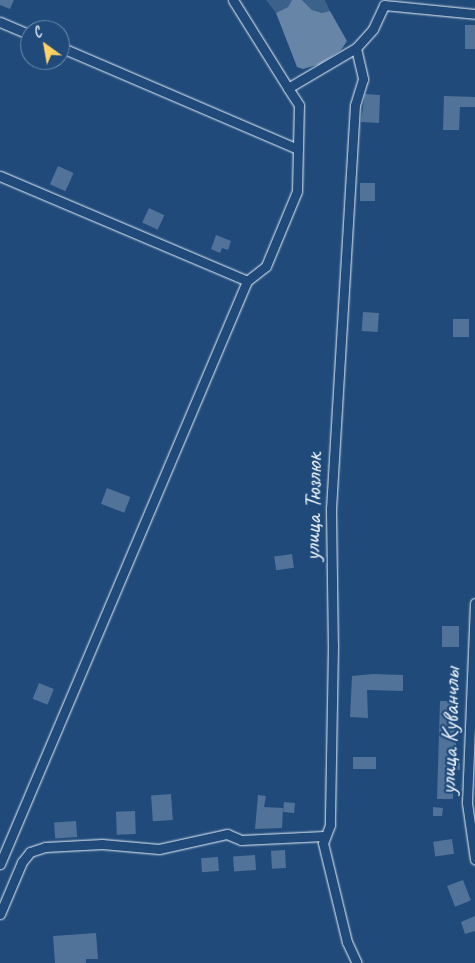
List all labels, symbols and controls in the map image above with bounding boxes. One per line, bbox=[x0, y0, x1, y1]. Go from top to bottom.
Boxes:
north arrow bbox=[20, 20, 70, 70]
text: С bbox=[30, 24, 45, 42]
street label: улица Тюзлюк bbox=[298, 454, 328, 560]
street label: улица Куванчлы bbox=[433, 667, 467, 795]

